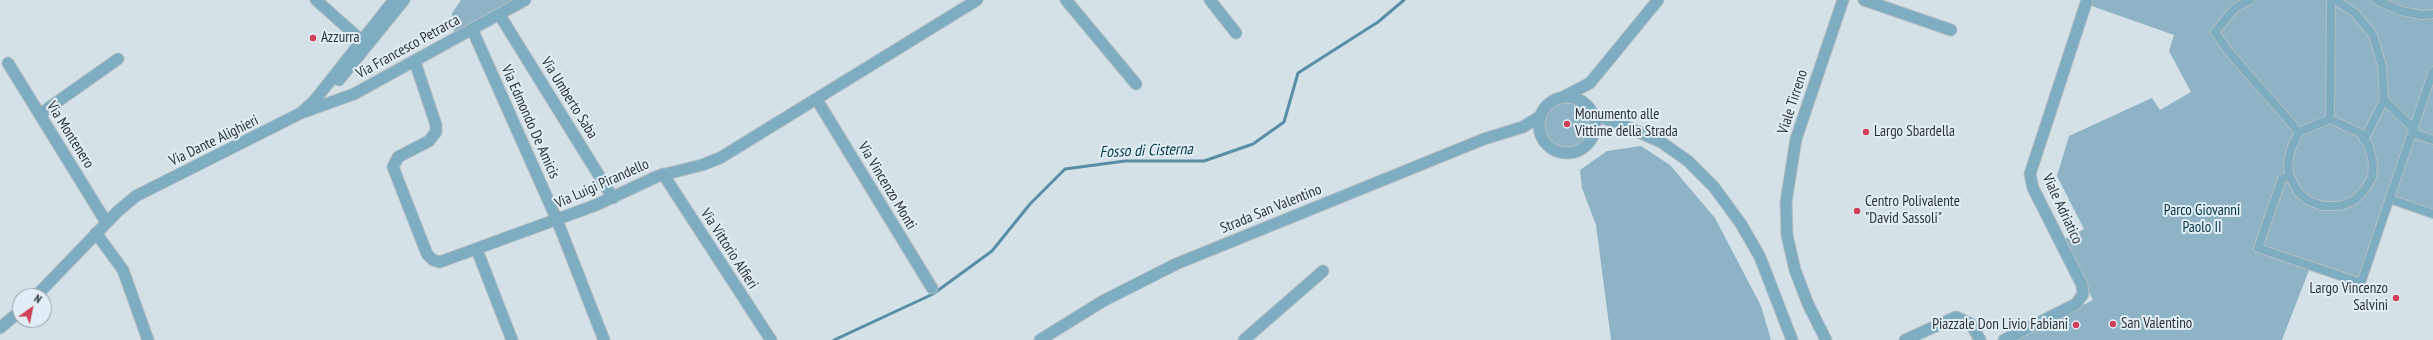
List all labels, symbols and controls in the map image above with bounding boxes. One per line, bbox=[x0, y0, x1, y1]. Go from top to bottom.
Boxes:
street label: Via Francesco Petrarca bbox=[353, 11, 463, 83]
place label: Azzurra bbox=[321, 29, 359, 47]
marker: Azzurra bbox=[308, 33, 318, 43]
street label: Via Umberto Saba bbox=[537, 54, 601, 142]
street label: Via Edmondo De Amicis bbox=[497, 62, 563, 182]
street label: Viale Tirreno bbox=[1774, 68, 1812, 136]
street label: Via Montenero bbox=[42, 98, 98, 172]
place label: Monumento alle Vittime della Strada bbox=[1575, 106, 1678, 141]
street label: Via Dante Alighieri bbox=[166, 112, 262, 170]
marker: Monumento alle Vittime della Strada bbox=[1562, 119, 1572, 129]
place label: Largo Sbardella bbox=[1874, 123, 1955, 141]
marker: Largo Sbardella bbox=[1861, 127, 1871, 137]
street label: Via Vincenzo Monti bbox=[854, 139, 920, 233]
water label: Fosso di Cisterna bbox=[1099, 140, 1193, 162]
street label: Via Luigi Pirandello bbox=[552, 155, 652, 213]
street label: Viale Adriatico bbox=[2038, 171, 2086, 247]
street label: Strada San Valentino bbox=[1218, 181, 1324, 237]
place label: Centro Polivalente "David Sassoli" bbox=[1865, 193, 1960, 228]
park label: Parco Giovanni Paolo II bbox=[2164, 202, 2240, 237]
street label: Via Vittorio Alfieri bbox=[696, 206, 762, 292]
marker: Centro Polivalente "David Sassoli" bbox=[1852, 206, 1862, 216]
place label: Largo Vincenzo Salvini bbox=[2309, 280, 2388, 315]
north arrow bbox=[12, 288, 52, 328]
text: N bbox=[32, 291, 44, 306]
marker: Largo Vincenzo Salvini bbox=[2391, 293, 2401, 303]
place label: San Valentino bbox=[2121, 315, 2192, 333]
place label: Piazzale Don Livio Fabiani bbox=[1932, 316, 2068, 334]
marker: San Valentino bbox=[2108, 319, 2118, 329]
marker: Piazzale Don Livio Fabiani bbox=[2071, 320, 2081, 330]

